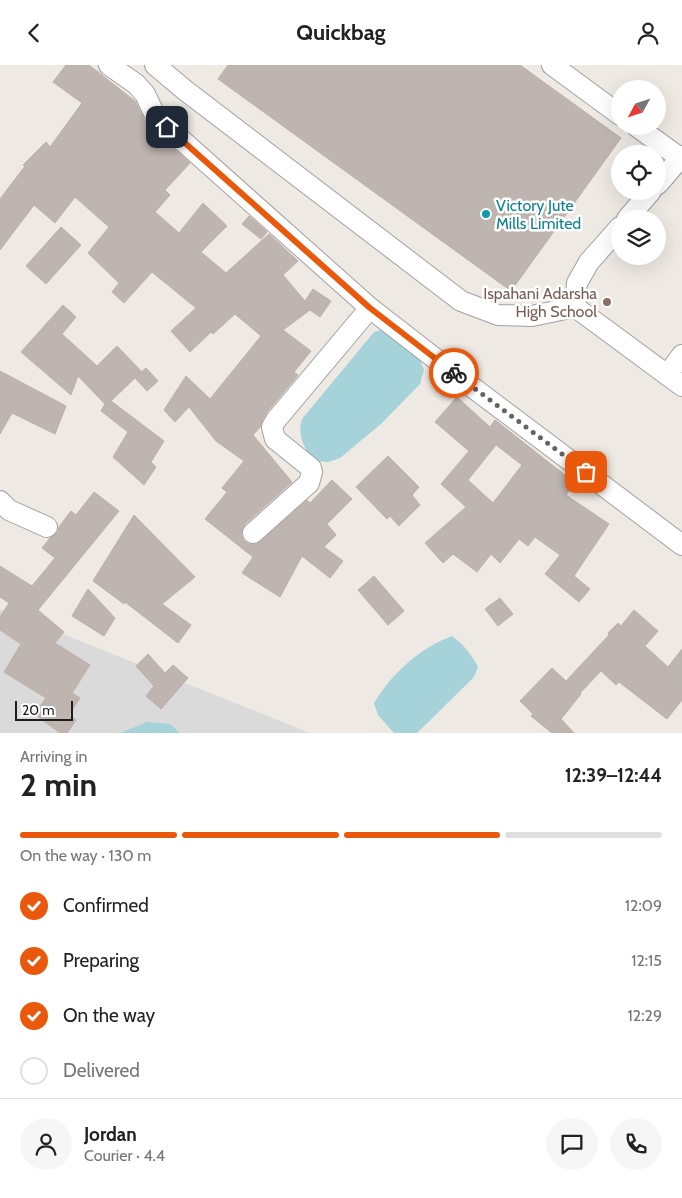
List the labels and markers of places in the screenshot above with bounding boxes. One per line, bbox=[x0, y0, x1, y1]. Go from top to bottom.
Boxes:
pin bbox=[146, 106, 188, 148]
place label: Victory Jute Mills Limited bbox=[496, 196, 581, 233]
marker: Victory Jute Mills Limited bbox=[480, 208, 492, 220]
place label: Ispahani Adarsha High School bbox=[483, 284, 597, 321]
marker: Ispahani Adarsha High School bbox=[601, 296, 613, 308]
pin bbox=[565, 451, 607, 493]

